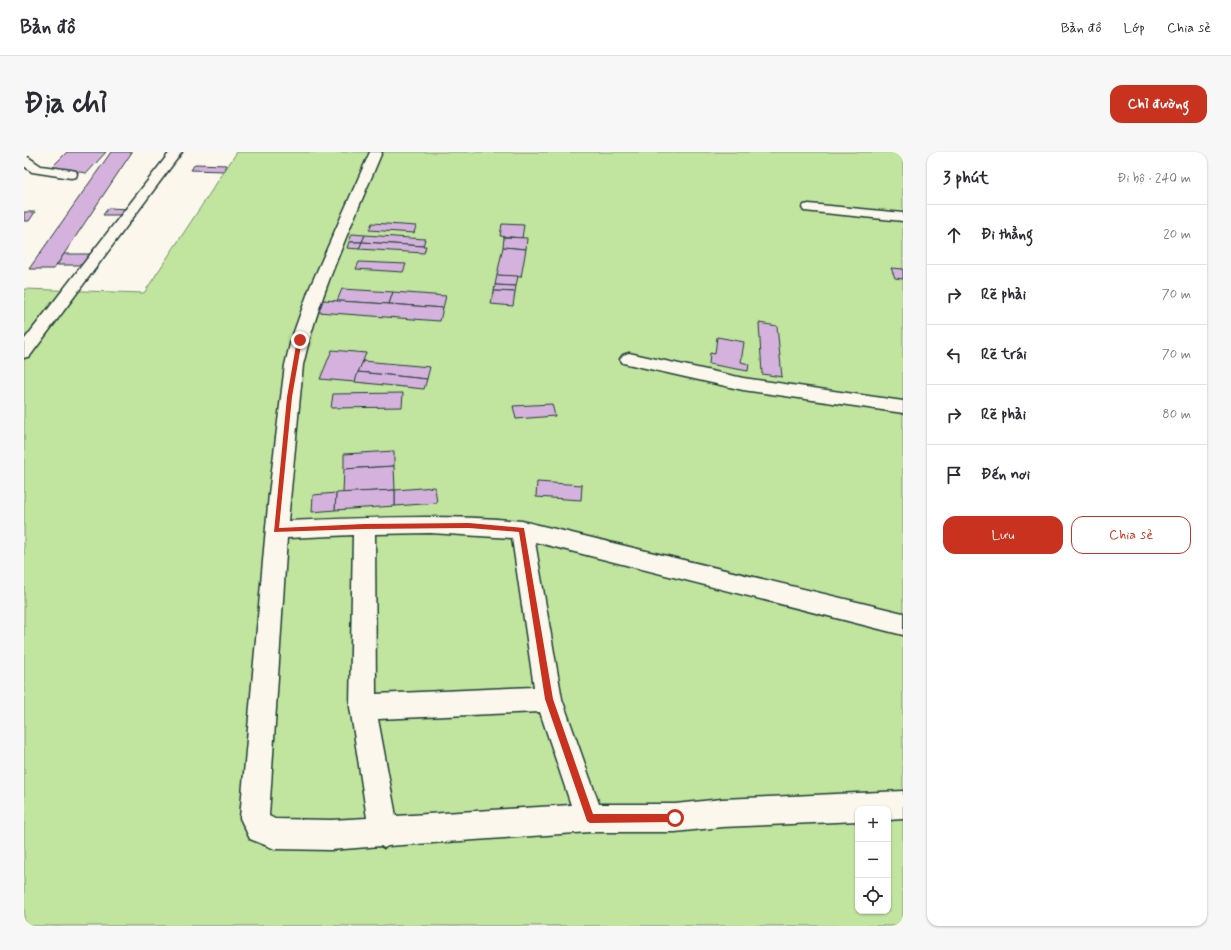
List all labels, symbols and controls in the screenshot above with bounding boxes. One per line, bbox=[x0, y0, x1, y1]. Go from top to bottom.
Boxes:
text: Bản đồ bbox=[20, 15, 75, 40]
text: Bản đồ bbox=[1061, 19, 1102, 37]
text: Lớp bbox=[1124, 19, 1145, 37]
text: Chia sẻ bbox=[1167, 19, 1211, 37]
button: Chỉ đường bbox=[1110, 85, 1207, 123]
text: Địa chỉ bbox=[24, 86, 107, 123]
text: 3 phút bbox=[943, 167, 989, 189]
text: Đi bộ · 240 m bbox=[1117, 170, 1191, 187]
icon: ahead bbox=[943, 224, 965, 246]
text: Đi thẳng bbox=[981, 225, 1033, 245]
text: 20 m bbox=[1163, 226, 1191, 243]
icon: right bbox=[943, 284, 965, 306]
text: Rẽ phải bbox=[981, 285, 1026, 305]
text: 70 m bbox=[1162, 286, 1191, 303]
route end bbox=[291, 331, 309, 349]
icon: left bbox=[943, 344, 965, 366]
text: Rẽ trái bbox=[981, 345, 1027, 365]
text: 70 m bbox=[1162, 346, 1191, 363]
icon: right bbox=[943, 404, 965, 426]
text: Rẽ phải bbox=[981, 405, 1026, 425]
text: 80 m bbox=[1162, 406, 1191, 423]
icon: arrive bbox=[943, 464, 965, 486]
text: Đến nơi bbox=[981, 465, 1030, 485]
button: Lưu bbox=[943, 516, 1063, 554]
button: Chia sẻ bbox=[1071, 516, 1191, 554]
map controls bbox=[855, 806, 891, 914]
button: + bbox=[855, 806, 891, 842]
route start bbox=[666, 809, 684, 827]
button: − bbox=[855, 842, 891, 878]
button: locate bbox=[855, 878, 891, 914]

